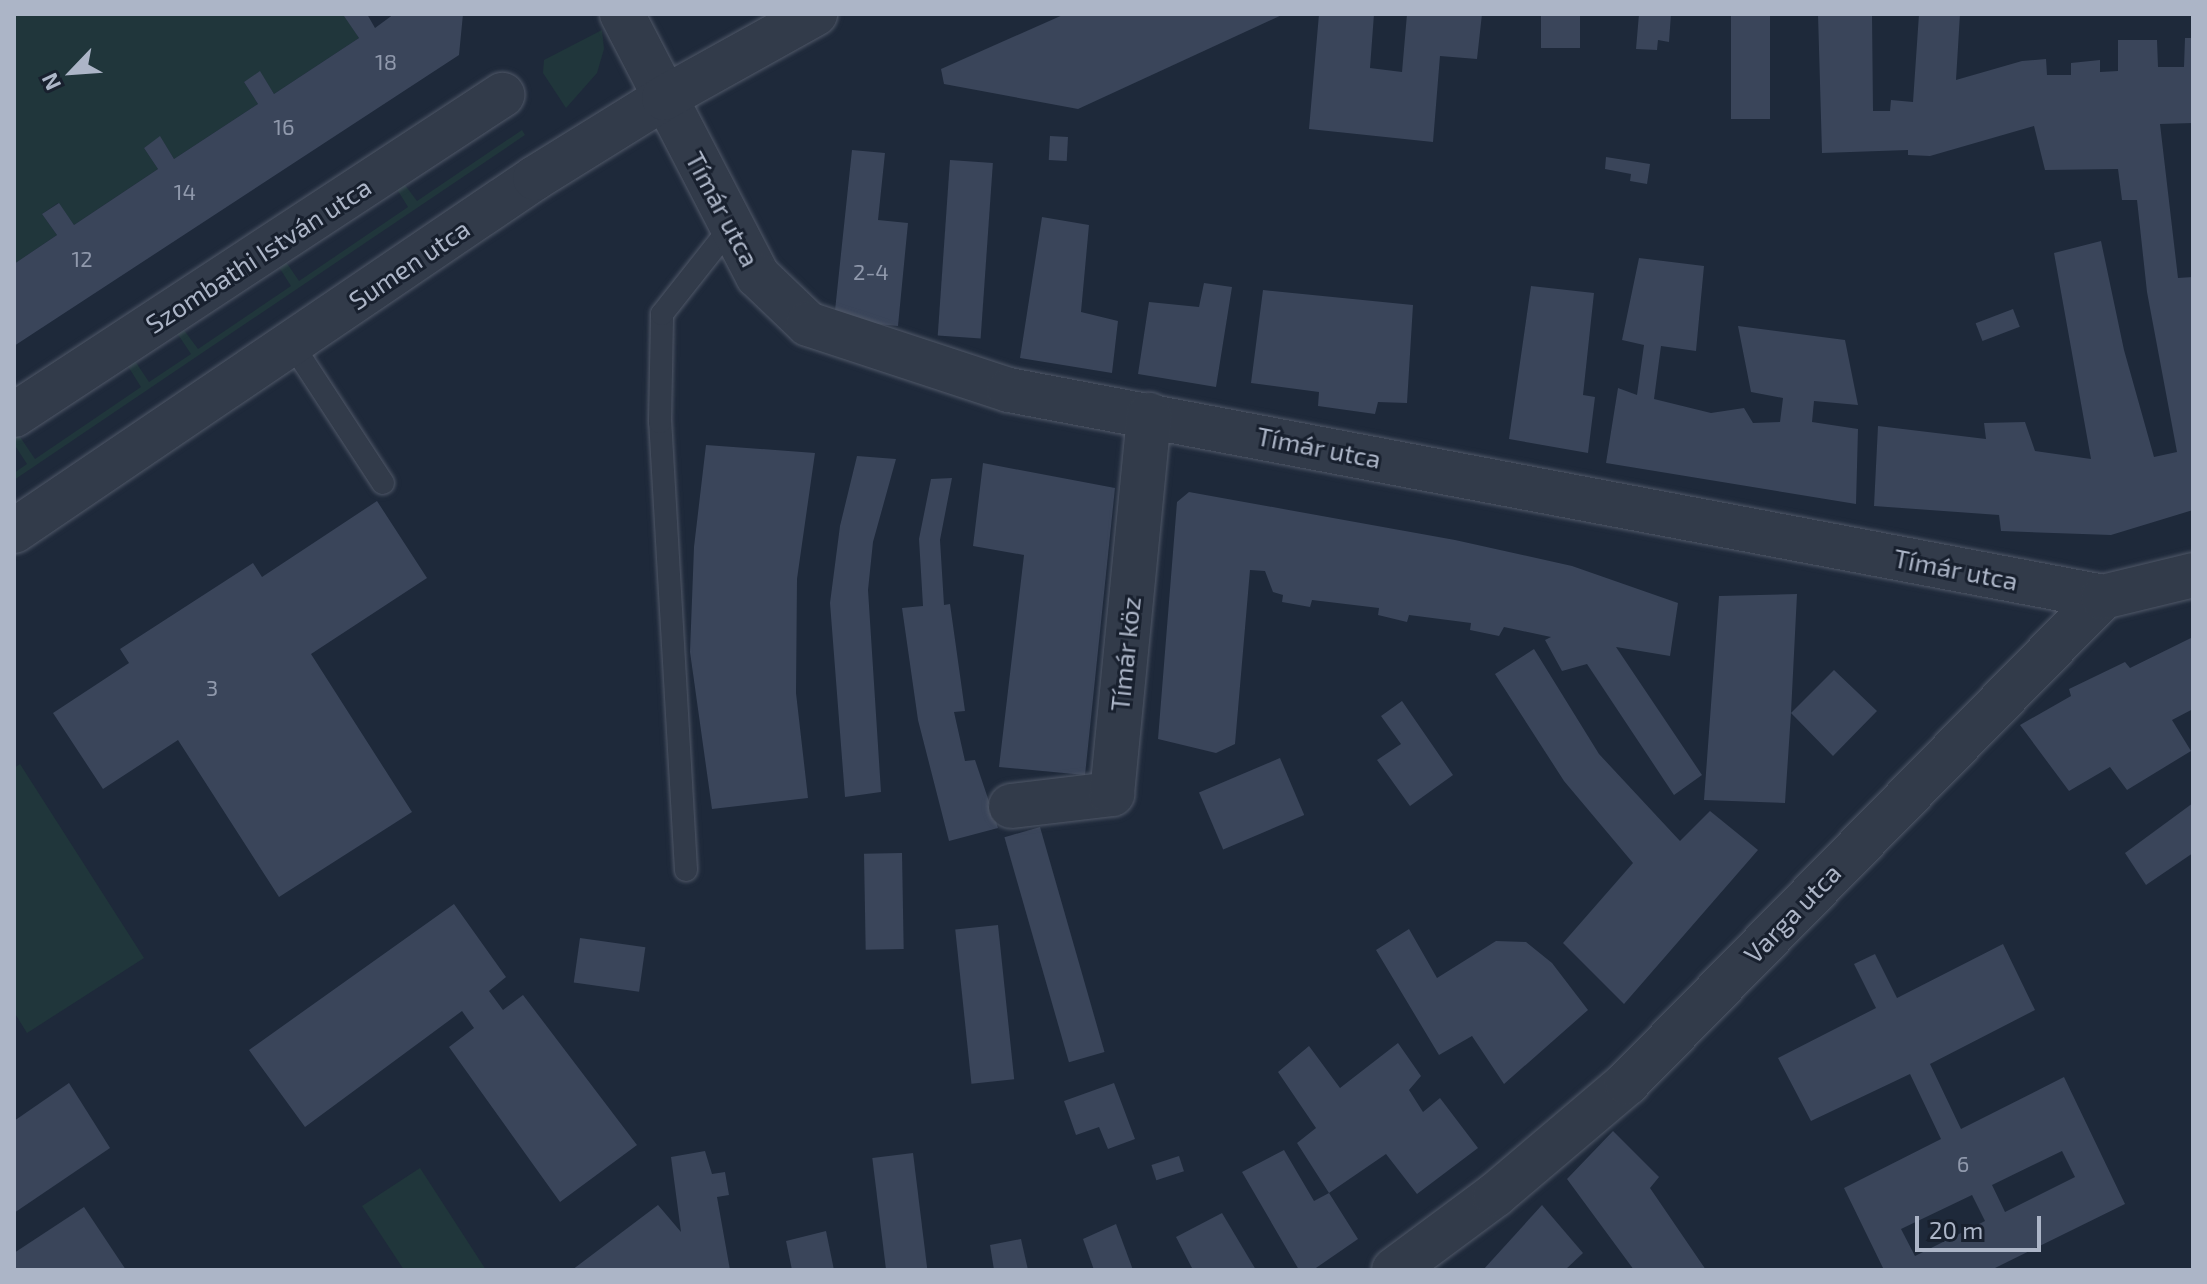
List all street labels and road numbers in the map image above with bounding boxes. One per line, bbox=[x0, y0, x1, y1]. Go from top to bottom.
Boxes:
street label: Tímár utca bbox=[680, 146, 766, 272]
street label: Szombathi István utca bbox=[140, 171, 376, 339]
street label: Sumen utca bbox=[343, 212, 475, 316]
street label: Tímár utca bbox=[1254, 420, 1384, 474]
street label: Tímár utca bbox=[1891, 542, 2021, 596]
street label: Tímár köz bbox=[1103, 595, 1147, 713]
street label: Varga utca bbox=[1737, 857, 1847, 969]

